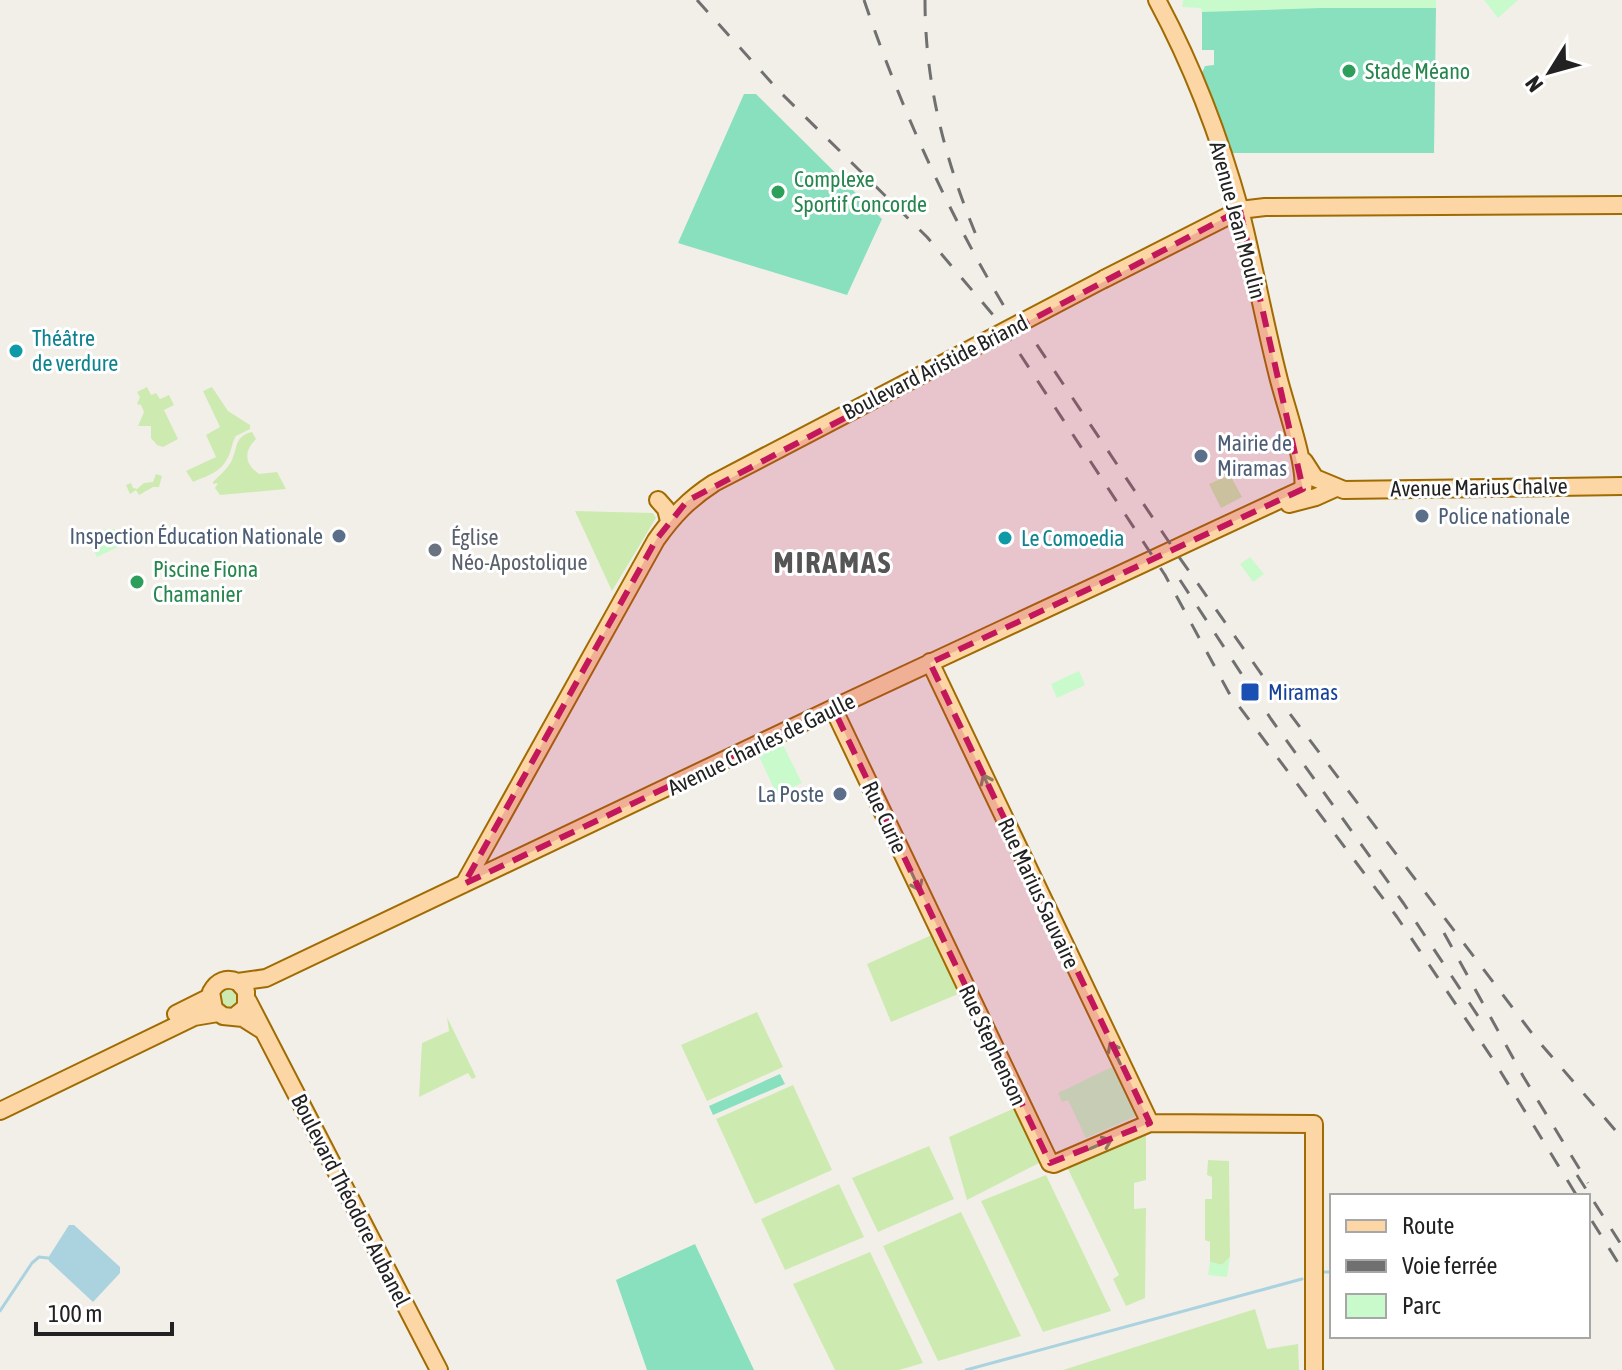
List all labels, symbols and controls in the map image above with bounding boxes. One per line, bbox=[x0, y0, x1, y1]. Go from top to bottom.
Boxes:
north arrow bbox=[1510, 32, 1590, 112]
place label: Stade Méano bbox=[1365, 58, 1470, 84]
marker: Stade Méano bbox=[1340, 62, 1358, 80]
text: N bbox=[1520, 71, 1548, 97]
street label: Avenue Jean Moulin bbox=[1204, 138, 1272, 302]
place label: Complexe Sportif Concorde bbox=[794, 166, 927, 217]
marker: Complexe Sportif Concorde bbox=[769, 183, 787, 201]
street label: Boulevard Aristide Briand bbox=[838, 309, 1032, 425]
place label: Théâtre de verdure bbox=[32, 325, 118, 376]
marker: Théâtre de verdure bbox=[7, 342, 25, 360]
place label: Mairie de Miramas bbox=[1217, 430, 1292, 481]
marker: Mairie de Miramas bbox=[1192, 447, 1210, 465]
street label: Avenue Marius Chalve bbox=[1390, 472, 1568, 502]
place label: Police nationale bbox=[1438, 503, 1570, 529]
marker: Police nationale bbox=[1413, 507, 1431, 525]
place label: Inspection Éducation Nationale bbox=[69, 523, 323, 549]
place label: Église Néo-Apostolique bbox=[451, 524, 587, 575]
place label: Le Comoedia bbox=[1021, 525, 1125, 551]
marker: Inspection Éducation Nationale bbox=[330, 527, 348, 545]
marker: Le Comoedia bbox=[996, 529, 1014, 547]
marker: Église Néo-Apostolique bbox=[426, 541, 444, 559]
district label: MIRAMAS bbox=[774, 545, 892, 579]
place label: Piscine Fiona Chamanier bbox=[153, 556, 258, 607]
marker: Piscine Fiona Chamanier bbox=[128, 573, 146, 591]
place label: Miramas bbox=[1268, 679, 1338, 705]
marker: Miramas bbox=[1239, 681, 1261, 703]
street label: Avenue Charles de Gaulle bbox=[663, 687, 859, 801]
one-way arrow bbox=[980, 773, 995, 797]
street label: Rue Curie bbox=[857, 777, 913, 857]
place label: La Poste bbox=[757, 781, 824, 807]
marker: La Poste bbox=[831, 785, 849, 803]
street label: Rue Marius Sauvaire bbox=[993, 814, 1085, 972]
one-way arrow bbox=[908, 868, 923, 892]
street label: Rue Stephenson bbox=[954, 980, 1032, 1110]
one-way arrow bbox=[1107, 1042, 1122, 1066]
street label: Boulevard Théodore Aubanel bbox=[286, 1090, 416, 1311]
one-way arrow bbox=[1088, 1135, 1113, 1150]
legend bbox=[1330, 1194, 1590, 1338]
text: Route bbox=[1402, 1212, 1454, 1239]
text: Voie ferrée bbox=[1402, 1252, 1497, 1279]
scale bar bbox=[36, 1286, 172, 1336]
text: Parc bbox=[1402, 1292, 1441, 1319]
text: 100 m bbox=[48, 1300, 102, 1327]

